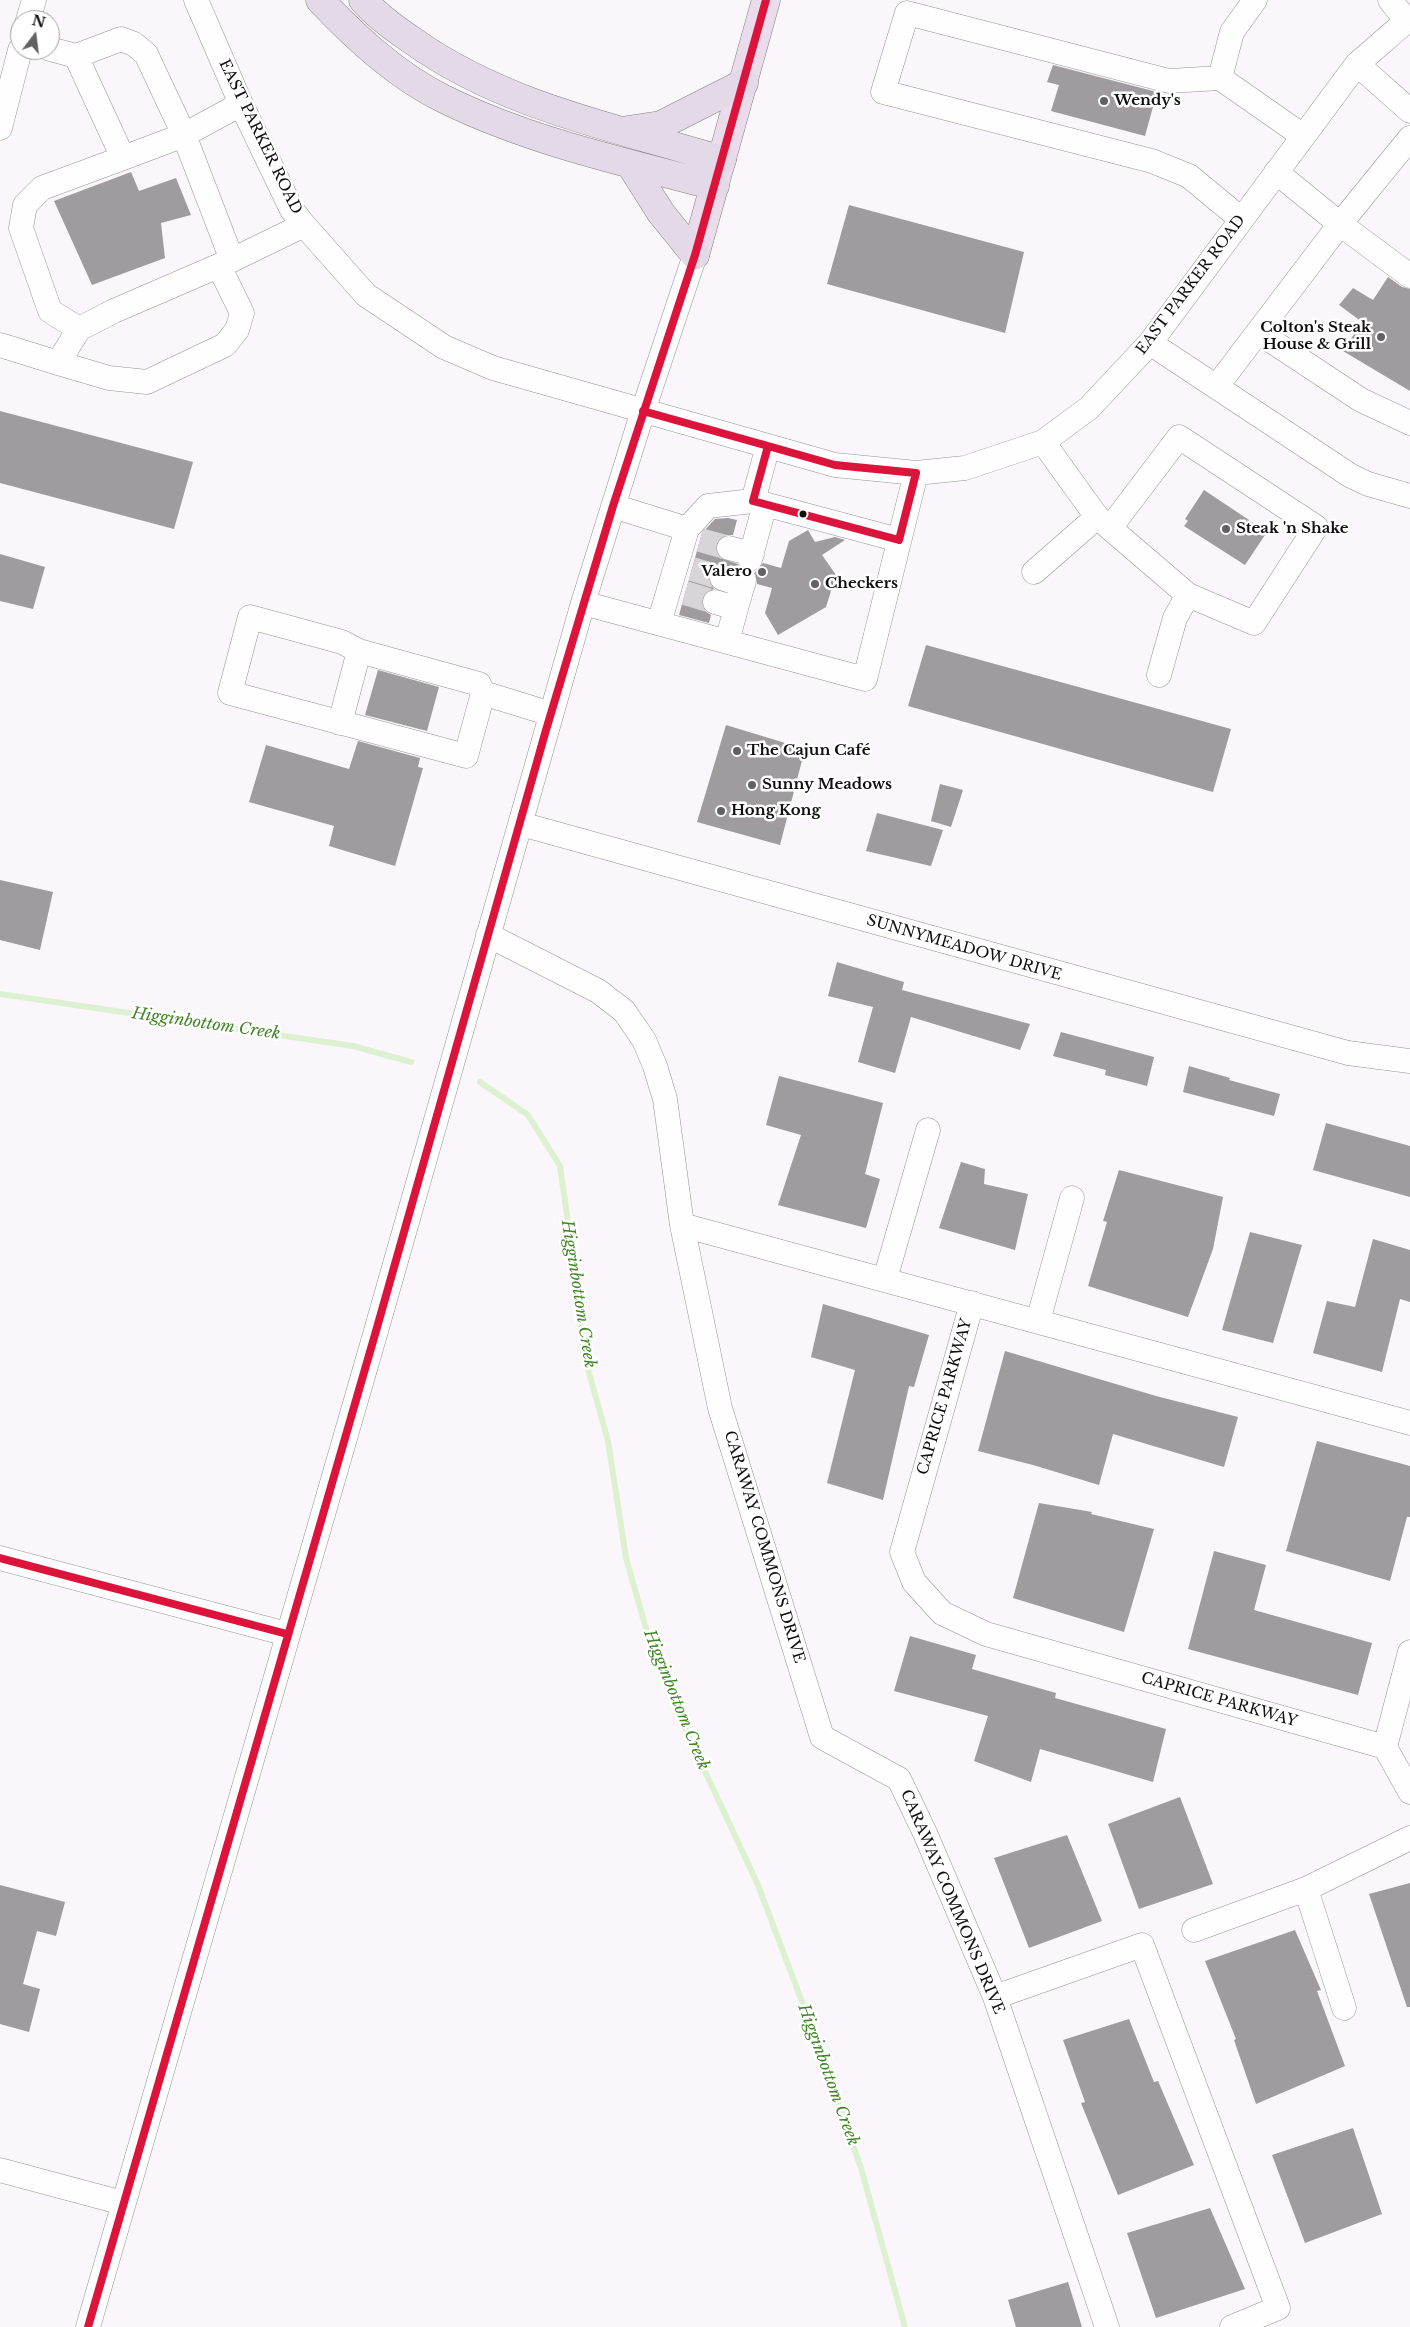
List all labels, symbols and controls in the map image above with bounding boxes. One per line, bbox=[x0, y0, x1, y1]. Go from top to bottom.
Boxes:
north arrow bbox=[10, 10, 60, 60]
text: N bbox=[30, 11, 47, 32]
street label: EAST PARKER ROAD bbox=[215, 57, 305, 217]
place label: Wendy's bbox=[1114, 92, 1181, 110]
marker: Wendy's bbox=[1098, 95, 1110, 107]
street label: EAST PARKER ROAD bbox=[1133, 212, 1249, 358]
place label: Colton's Steak House & Grill bbox=[1260, 319, 1371, 354]
marker: Colton's Steak House & Grill bbox=[1375, 331, 1387, 343]
unlabelled marker bbox=[798, 509, 808, 519]
place label: Steak 'n Shake bbox=[1236, 520, 1349, 538]
marker: Steak 'n Shake bbox=[1220, 523, 1232, 535]
place label: Valero bbox=[701, 563, 752, 581]
marker: Valero bbox=[756, 566, 768, 578]
place label: Checkers bbox=[825, 575, 898, 593]
marker: Checkers bbox=[809, 578, 821, 590]
place label: The Cajun Café bbox=[747, 742, 870, 760]
marker: The Cajun Café bbox=[731, 745, 743, 757]
place label: Sunny Meadows bbox=[762, 776, 892, 794]
marker: Sunny Meadows bbox=[746, 779, 758, 791]
place label: Hong Kong bbox=[731, 802, 821, 820]
marker: Hong Kong bbox=[715, 805, 727, 817]
street label: SUNNYMEADOW DRIVE bbox=[864, 911, 1064, 985]
water label: Higginbottom Creek bbox=[131, 1004, 281, 1044]
water label: Higginbottom Creek bbox=[557, 1219, 599, 1369]
street label: CAPRICE PARKWAY bbox=[914, 1317, 976, 1477]
street label: CARAWAY COMMONS DRIVE bbox=[720, 1429, 808, 1665]
water label: Higginbottom Creek bbox=[639, 1627, 713, 1773]
street label: CAPRICE PARKWAY bbox=[1139, 1669, 1299, 1731]
street label: CARAWAY COMMONS DRIVE bbox=[896, 1787, 1008, 2017]
water label: Higginbottom Creek bbox=[793, 2001, 863, 2149]

